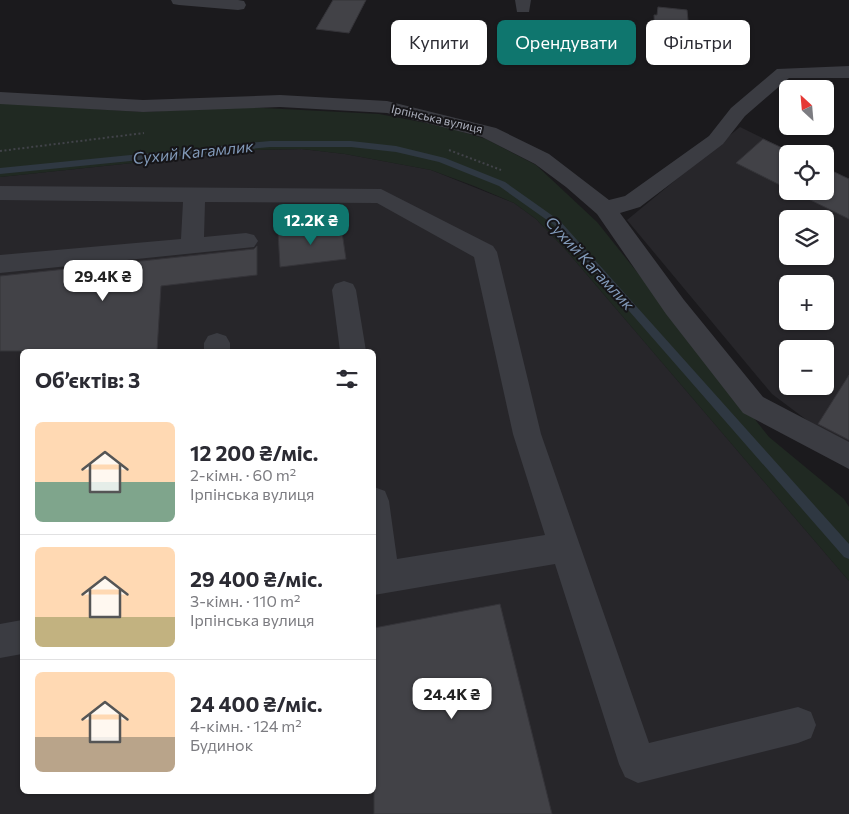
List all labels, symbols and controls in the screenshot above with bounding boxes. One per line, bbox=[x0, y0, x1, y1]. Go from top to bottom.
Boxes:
chip: Купити bbox=[391, 20, 487, 65]
chip: Орендувати bbox=[497, 20, 636, 65]
chip: Фільтри bbox=[646, 20, 750, 65]
north arrow bbox=[779, 80, 834, 135]
map controls bbox=[779, 80, 834, 395]
street label: Ірпінська вулиця bbox=[390, 101, 484, 135]
water label: Сухий Кагамлик bbox=[131, 136, 255, 167]
button: locate bbox=[779, 145, 834, 200]
pin: 12.2K ₴ bbox=[265, 204, 357, 246]
text: 12.2K ₴ bbox=[284, 210, 338, 229]
button: layers bbox=[779, 210, 834, 265]
water label: Сухий Кагамлик bbox=[542, 212, 639, 314]
pin: 29.4K ₴ bbox=[57, 260, 149, 302]
text: 29.4K ₴ bbox=[75, 266, 131, 285]
button: + bbox=[779, 275, 834, 330]
button: − bbox=[779, 340, 834, 395]
icon: filters bbox=[333, 365, 361, 393]
text: Об’єктів: 3 bbox=[35, 367, 140, 392]
text: 12 200 ₴/міс. bbox=[190, 440, 318, 465]
icon: home bbox=[75, 442, 135, 502]
text: 2-кімн. · 60 m² bbox=[190, 465, 296, 484]
text: Ірпінська вулиця bbox=[190, 484, 315, 503]
text: 29 400 ₴/міс. bbox=[190, 566, 323, 591]
icon: home bbox=[75, 567, 135, 627]
text: 3-кімн. · 110 m² bbox=[190, 591, 300, 610]
text: Ірпінська вулиця bbox=[190, 610, 315, 629]
pin: 24.4K ₴ bbox=[406, 678, 498, 720]
text: 24.4K ₴ bbox=[424, 684, 480, 703]
text: 24 400 ₴/міс. bbox=[190, 691, 323, 716]
icon: home bbox=[75, 692, 135, 752]
text: 4-кімн. · 124 m² bbox=[190, 716, 302, 735]
text: Будинок bbox=[190, 735, 253, 754]

